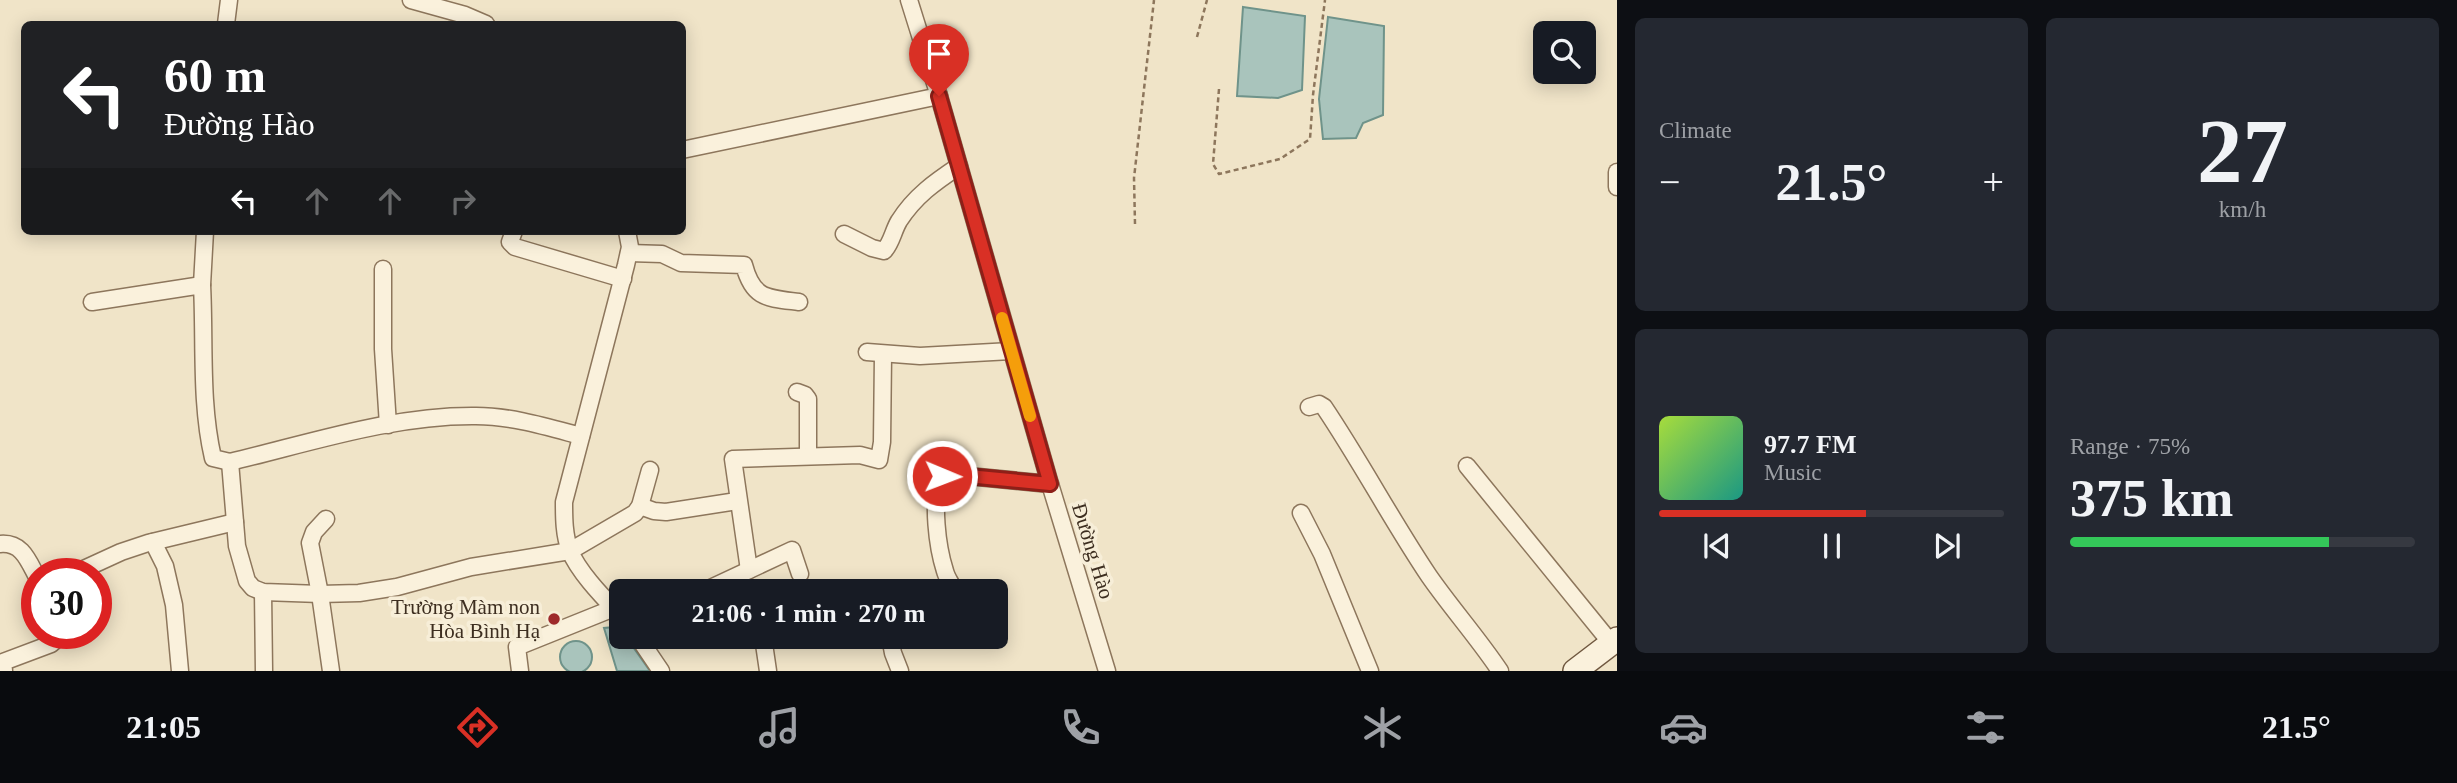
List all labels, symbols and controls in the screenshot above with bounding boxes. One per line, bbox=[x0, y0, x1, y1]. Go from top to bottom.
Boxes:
map controls bbox=[1533, 21, 1596, 84]
button: search bbox=[1533, 21, 1596, 84]
pin bbox=[909, 24, 969, 96]
icon: arrive bbox=[920, 35, 958, 73]
text: 60 m bbox=[164, 48, 266, 103]
icon: left bbox=[49, 49, 140, 140]
text: 27 bbox=[2197, 101, 2288, 202]
text: Đường Hào bbox=[164, 106, 315, 142]
text: Climate bbox=[1659, 118, 1732, 143]
text: 21.5° bbox=[1776, 154, 1887, 211]
text: − bbox=[1659, 161, 1680, 203]
text: + bbox=[1983, 161, 2004, 203]
icon: left bbox=[225, 182, 263, 220]
icon: ahead bbox=[298, 182, 336, 220]
icon: ahead bbox=[371, 182, 409, 220]
icon: right bbox=[444, 182, 482, 220]
text: km/h bbox=[2219, 197, 2266, 222]
text: 97.7 FM bbox=[1764, 430, 1856, 459]
text: Range · 75% bbox=[2070, 434, 2190, 459]
position arrow bbox=[905, 439, 979, 513]
text: Music bbox=[1764, 460, 1822, 485]
text: 375 km bbox=[2070, 470, 2233, 527]
street label: Đường Hào bbox=[1067, 500, 1119, 602]
icon: previous bbox=[1698, 527, 1736, 565]
icon: pause bbox=[1813, 527, 1851, 565]
icon: next bbox=[1928, 527, 1966, 565]
speed limit sign: 30 bbox=[21, 558, 112, 649]
place label: Trường Màm non Hòa Bình Hạ bbox=[391, 595, 541, 643]
text: 21:06 · 1 min · 270 m bbox=[692, 599, 926, 628]
marker: Trường Màm non Hòa Bình Hạ bbox=[546, 611, 562, 627]
icon: directions bbox=[453, 703, 502, 752]
icon: music bbox=[755, 703, 804, 752]
icon: phone bbox=[1056, 703, 1105, 752]
icon: climate bbox=[1358, 703, 1407, 752]
icon: car bbox=[1659, 703, 1708, 752]
icon: filters bbox=[1961, 703, 2010, 752]
text: 21:05 bbox=[126, 709, 201, 745]
text: 21.5° bbox=[2262, 709, 2331, 745]

